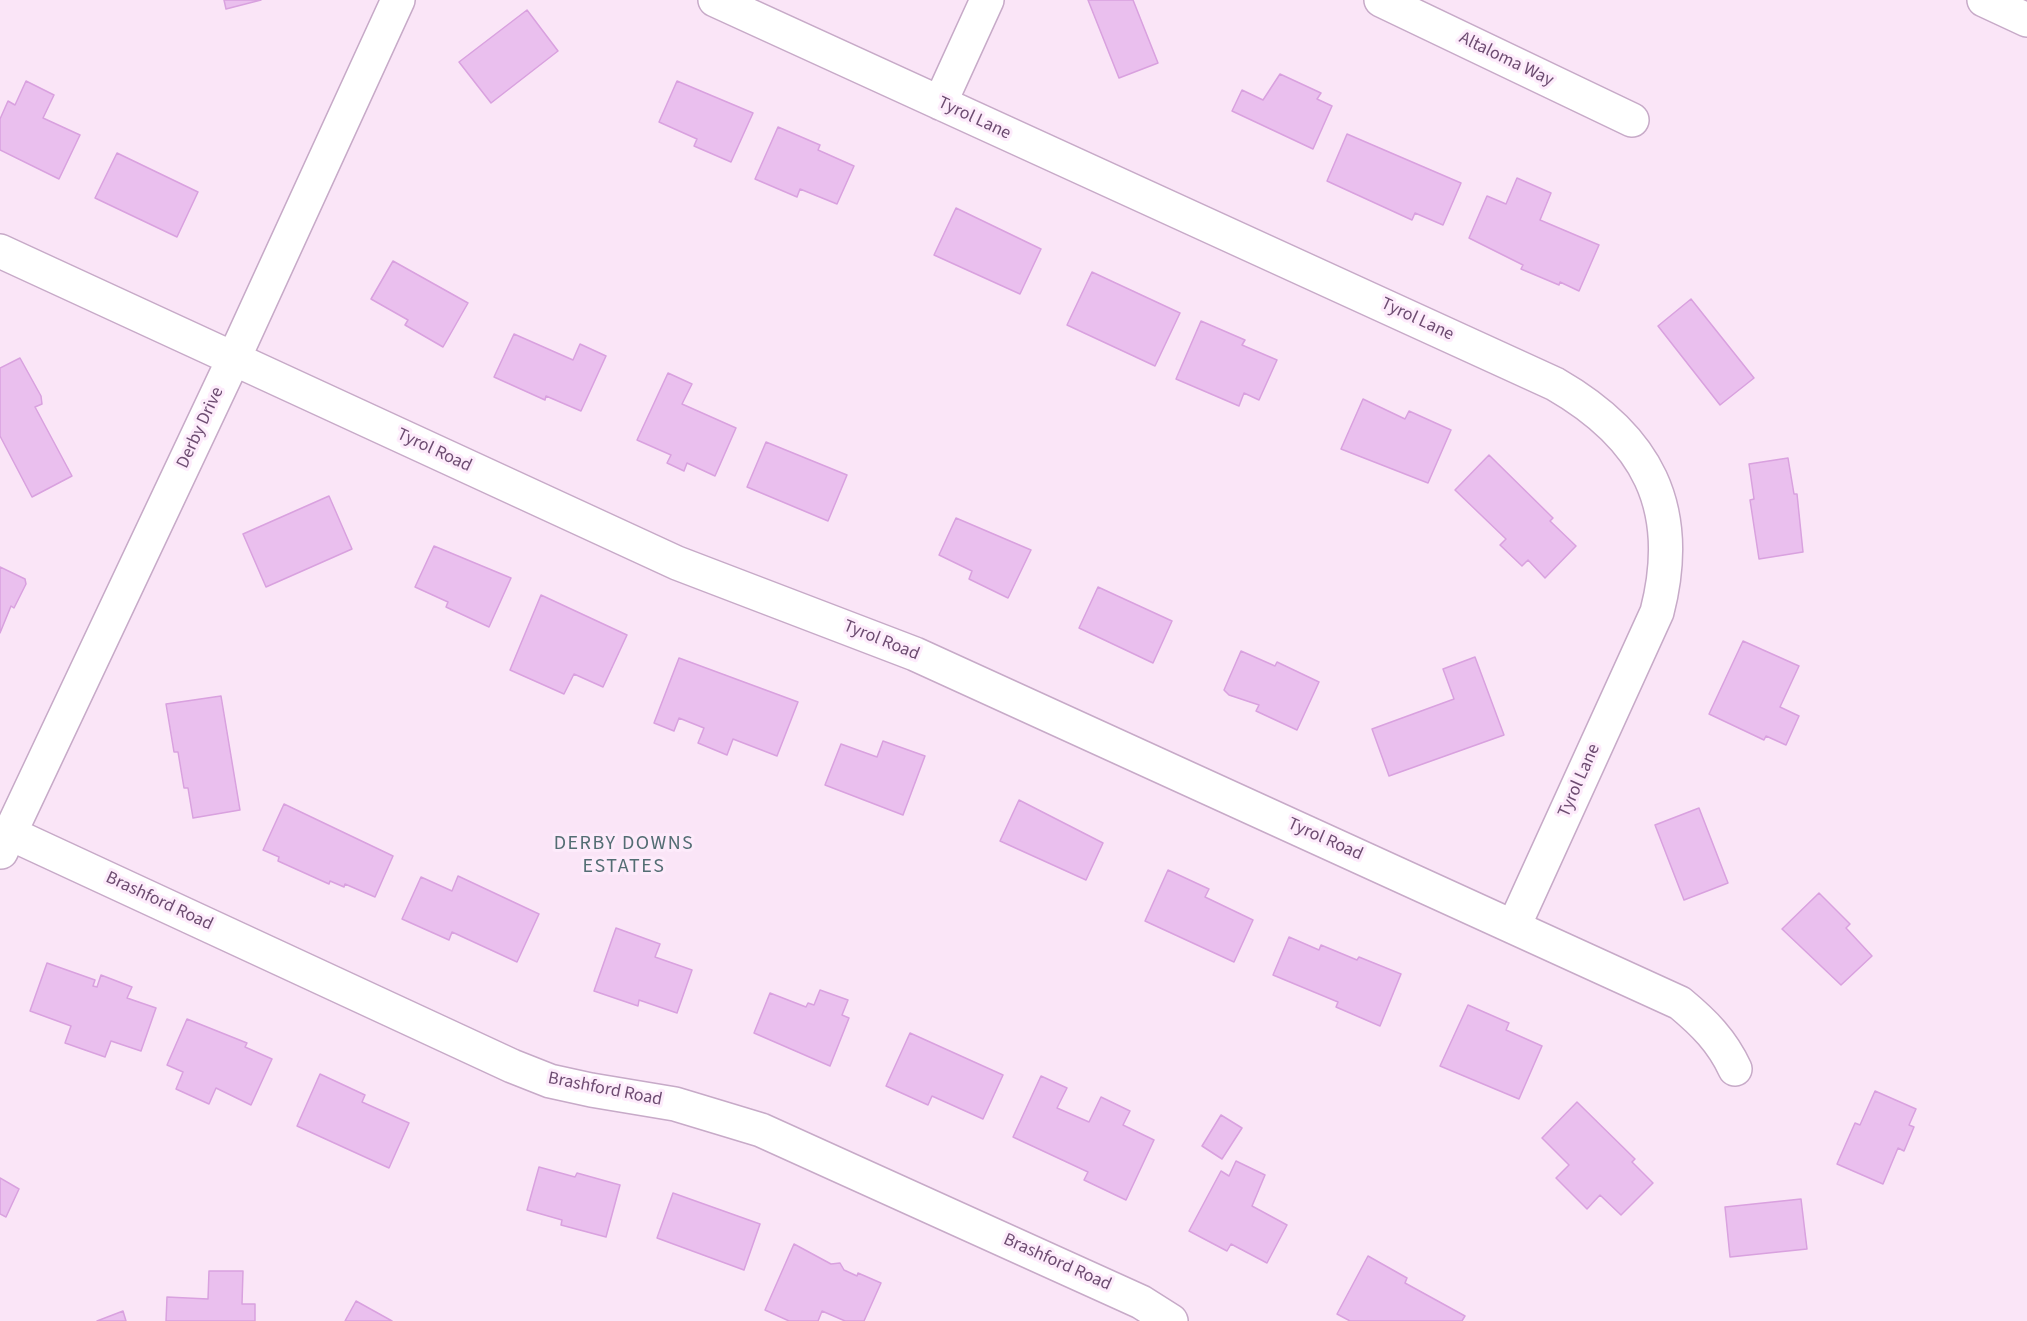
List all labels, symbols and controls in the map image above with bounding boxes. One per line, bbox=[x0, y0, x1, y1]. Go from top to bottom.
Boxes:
street label: Altaloma Way bbox=[1455, 28, 1557, 92]
street label: Tyrol Lane bbox=[934, 93, 1014, 145]
street label: Tyrol Lane bbox=[1377, 294, 1457, 346]
street label: Derby Drive bbox=[173, 384, 229, 472]
street label: Tyrol Road bbox=[393, 424, 475, 478]
street label: Tyrol Road bbox=[840, 616, 922, 666]
street label: Tyrol Lane bbox=[1554, 741, 1606, 821]
street label: Tyrol Road bbox=[1284, 814, 1366, 866]
district label: DERBY DOWNS ESTATES bbox=[554, 833, 694, 880]
street label: Brashford Road bbox=[102, 868, 216, 936]
street label: Brashford Road bbox=[546, 1068, 664, 1112]
street label: Brashford Road bbox=[1000, 1230, 1114, 1296]

